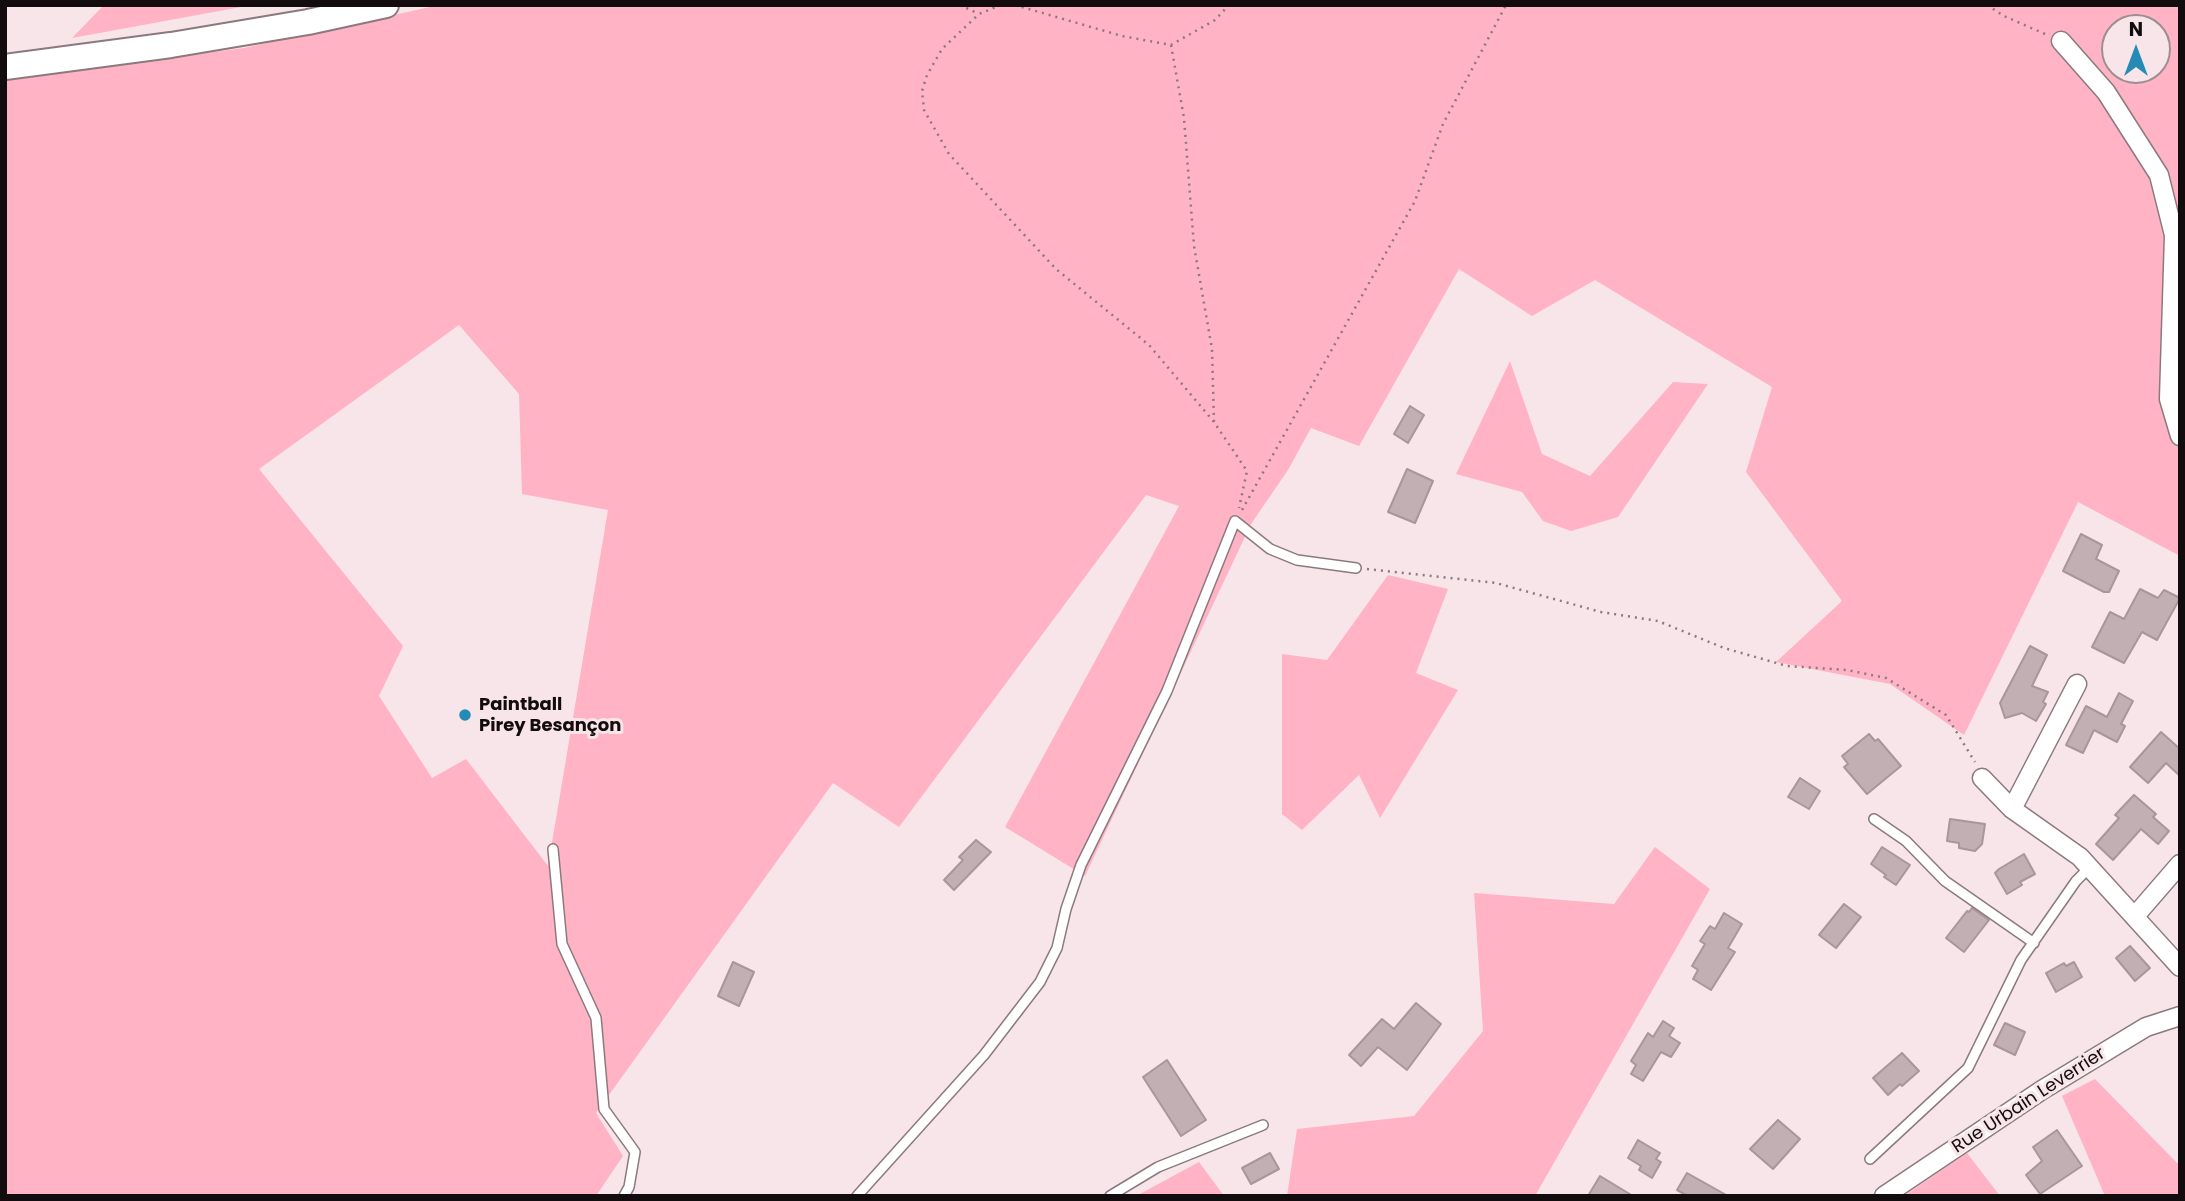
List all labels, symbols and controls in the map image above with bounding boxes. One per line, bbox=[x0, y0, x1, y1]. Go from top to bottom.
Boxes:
north arrow bbox=[2101, 14, 2171, 84]
text: N bbox=[2129, 16, 2143, 43]
place label: Paintball Pirey Besançon bbox=[479, 694, 621, 736]
marker: Paintball Pirey Besançon bbox=[457, 707, 473, 723]
street label: Rue Urbain Leverrier bbox=[1948, 1043, 2110, 1159]

